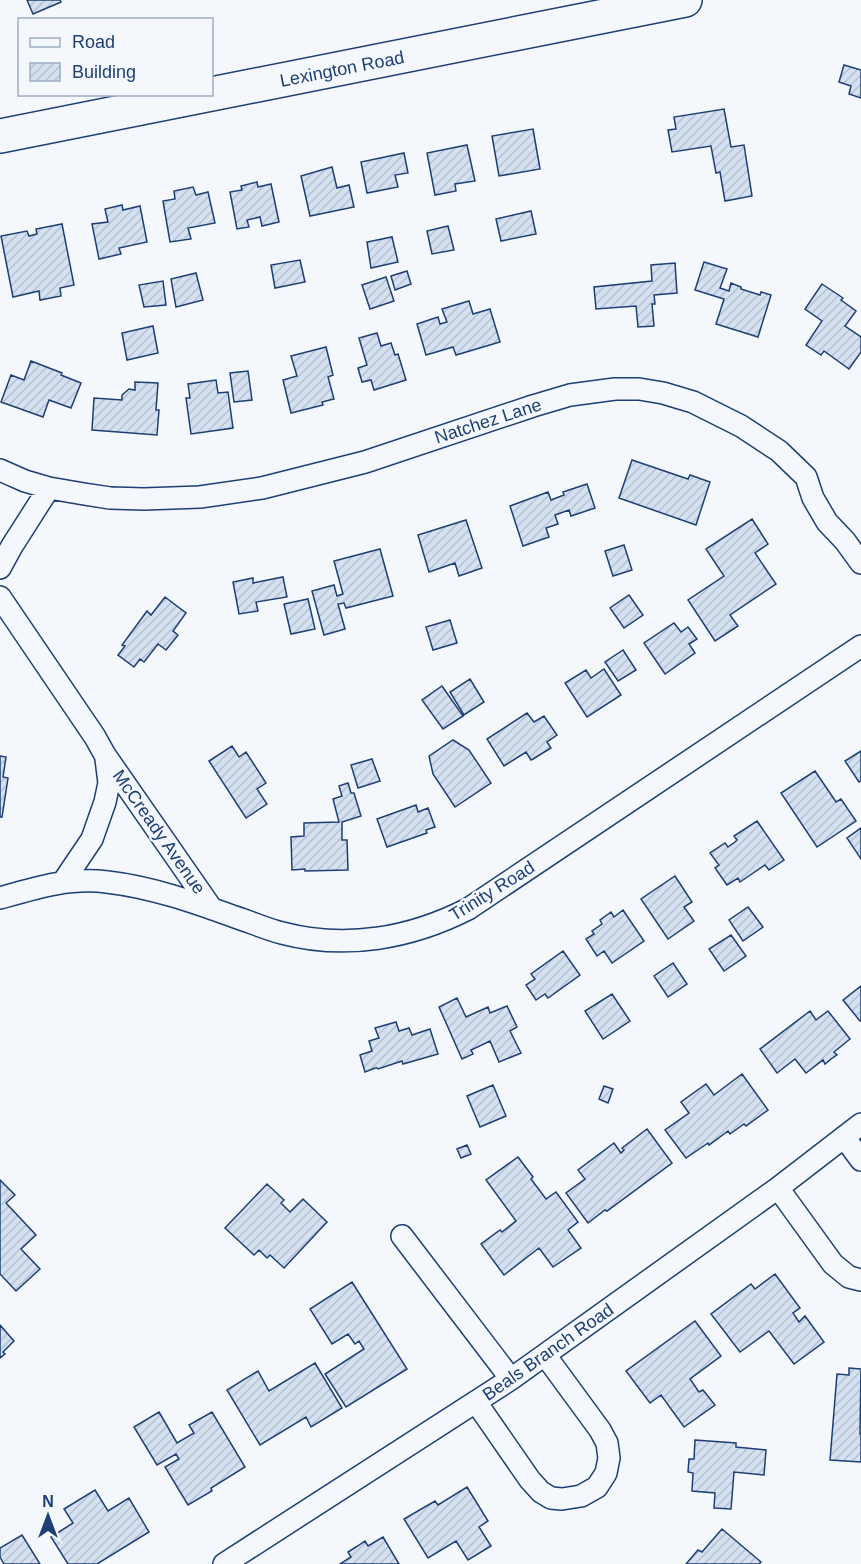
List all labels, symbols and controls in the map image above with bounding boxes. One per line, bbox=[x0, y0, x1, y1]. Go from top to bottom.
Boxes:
legend bbox=[18, 18, 213, 96]
text: Road bbox=[72, 32, 115, 52]
street label: Lexington Road bbox=[278, 47, 406, 91]
text: Building bbox=[72, 62, 136, 82]
street label: Natchez Lane bbox=[432, 394, 544, 448]
street label: McCready Avenue bbox=[109, 766, 209, 898]
street label: Trinity Road bbox=[446, 857, 538, 925]
street label: Beals Branch Road bbox=[479, 1299, 617, 1405]
north arrow bbox=[18, 1486, 78, 1546]
text: N bbox=[42, 1493, 54, 1510]

